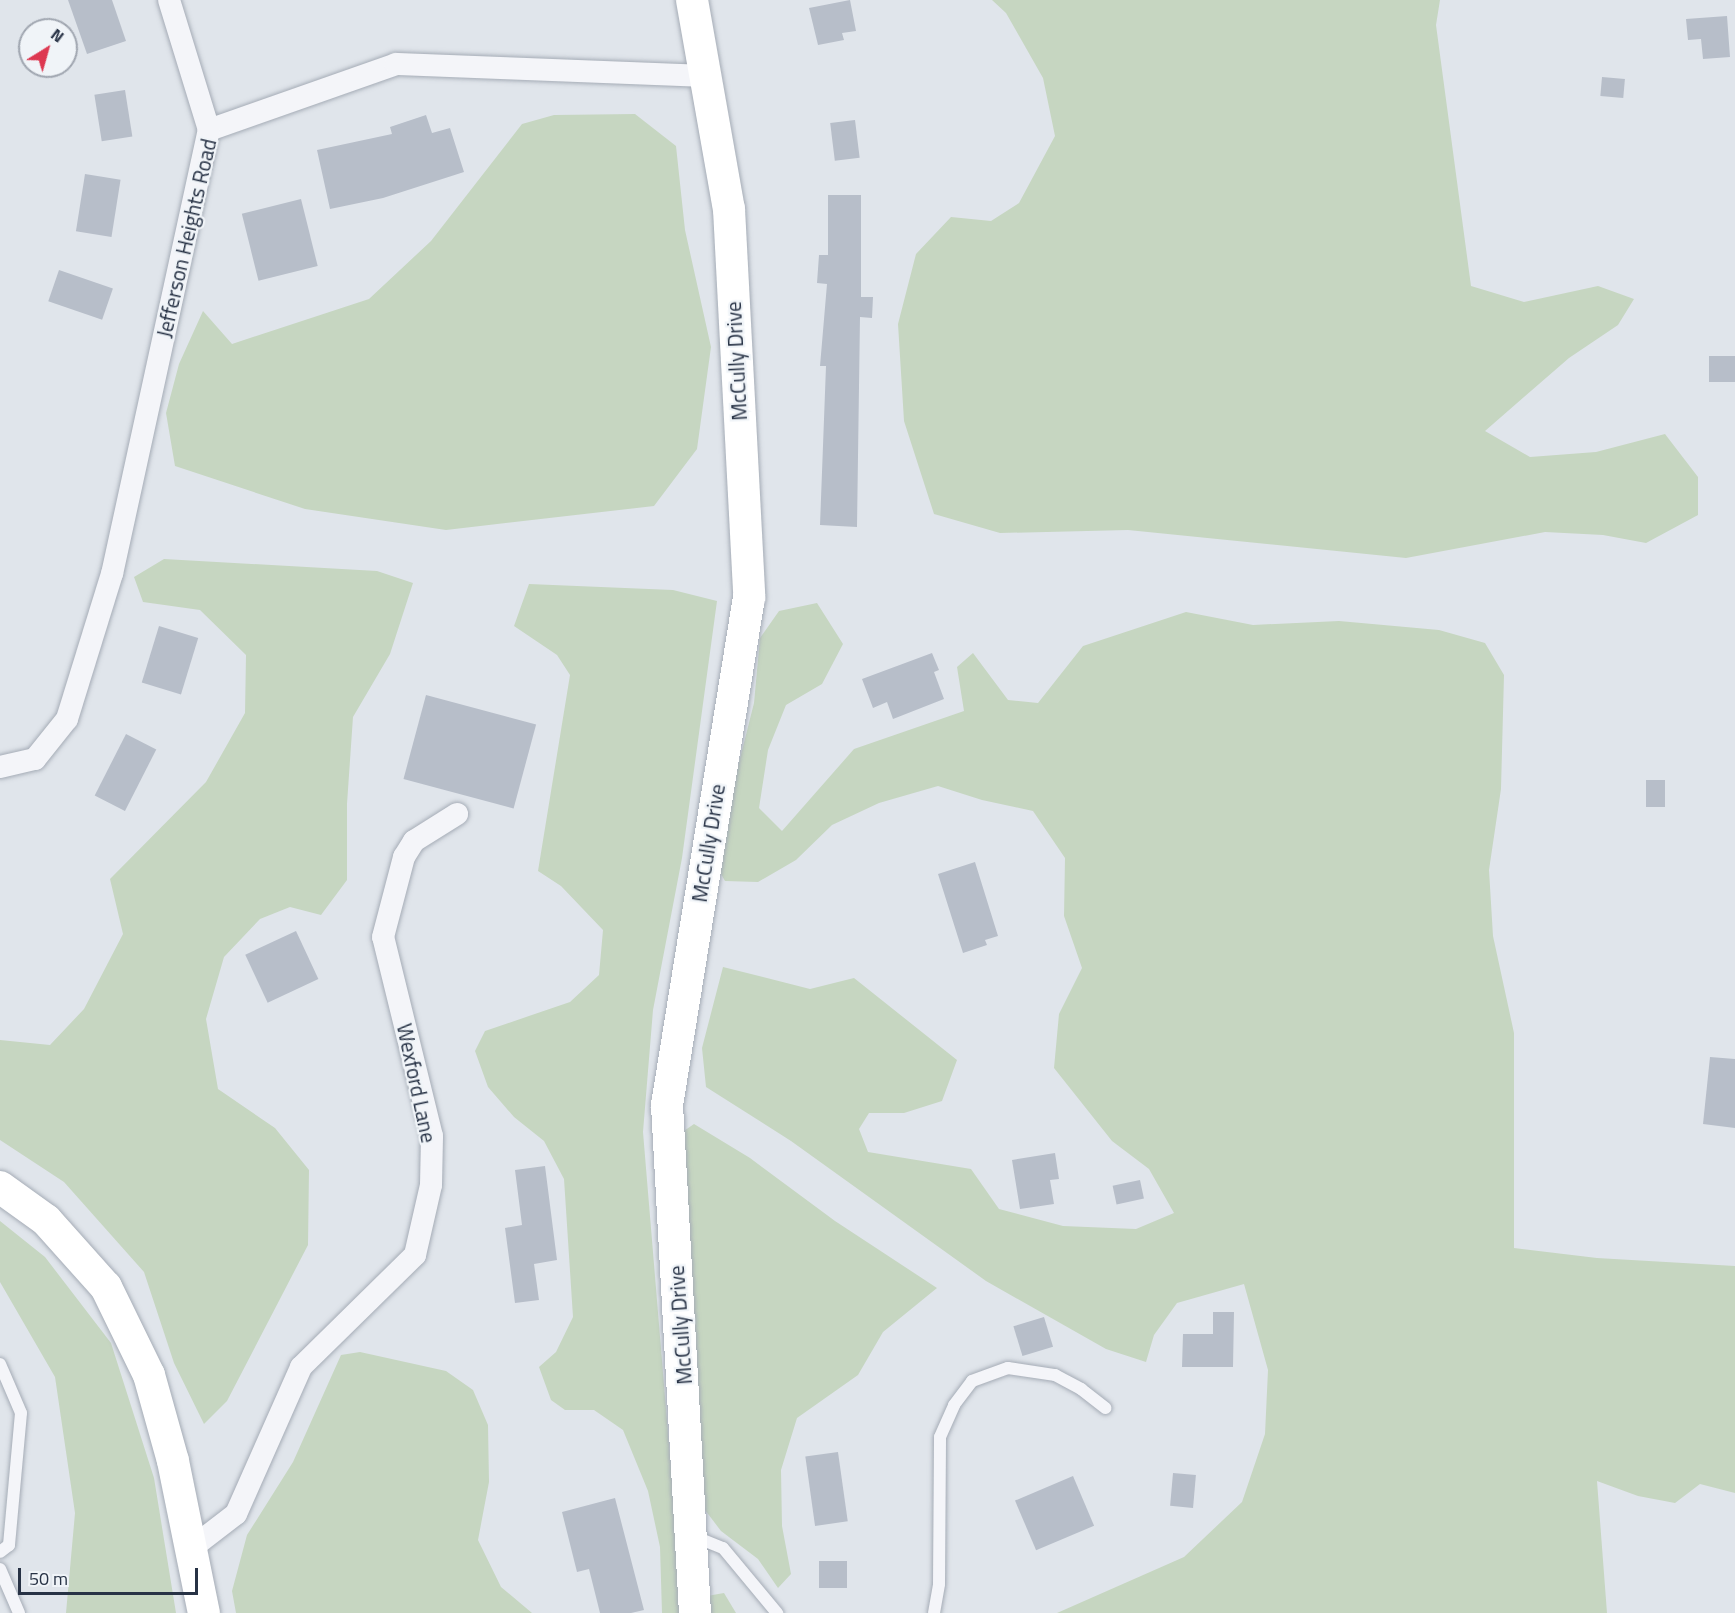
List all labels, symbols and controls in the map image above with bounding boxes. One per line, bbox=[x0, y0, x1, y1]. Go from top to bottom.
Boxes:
north arrow bbox=[18, 18, 78, 78]
text: N bbox=[46, 22, 69, 48]
street label: Jefferson Heights Road bbox=[151, 136, 221, 340]
street label: McCully Drive bbox=[720, 301, 752, 421]
street label: McCully Drive bbox=[686, 782, 730, 904]
street label: Wexford Lane bbox=[392, 1021, 442, 1145]
street label: McCully Drive bbox=[663, 1265, 697, 1385]
scale bar bbox=[21, 1556, 201, 1594]
text: 50 m bbox=[29, 1565, 68, 1592]

